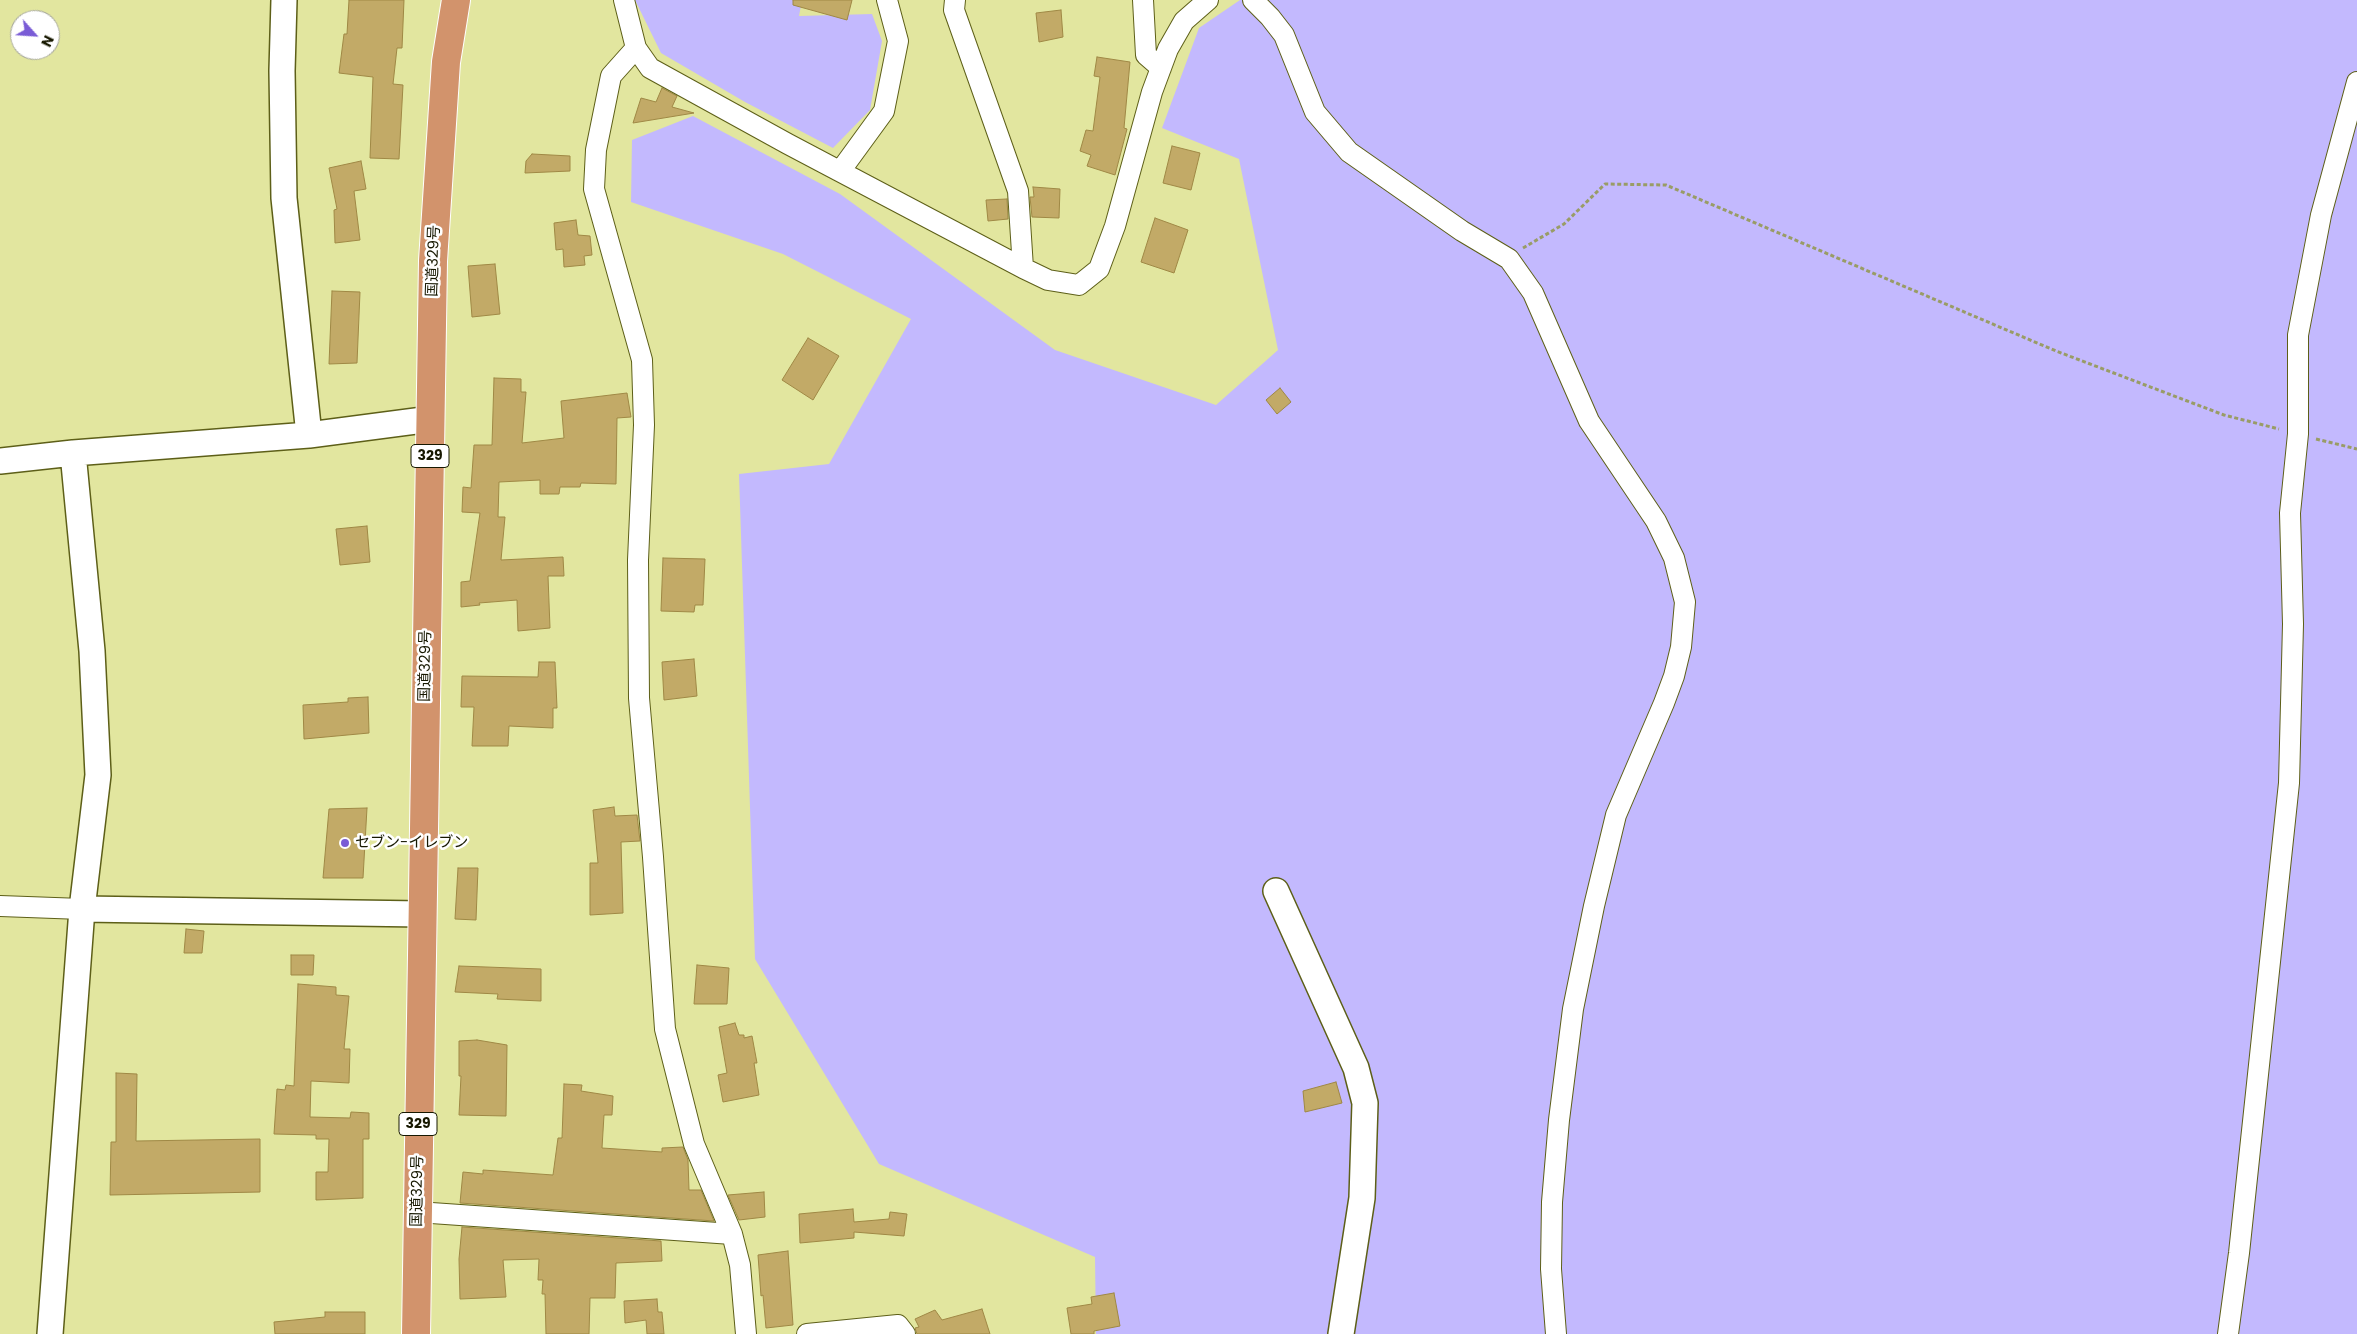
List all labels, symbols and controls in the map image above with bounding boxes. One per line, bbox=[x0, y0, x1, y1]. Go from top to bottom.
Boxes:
north arrow bbox=[10, 10, 60, 60]
text: N bbox=[36, 32, 59, 50]
street label: 国道329号 bbox=[424, 225, 444, 297]
road number: 329 bbox=[411, 444, 449, 468]
street label: 国道329号 bbox=[416, 630, 436, 702]
place label: セブン-イレブン bbox=[355, 834, 468, 852]
marker: セブン-イレブン bbox=[339, 837, 351, 849]
road number: 329 bbox=[399, 1112, 437, 1136]
street label: 国道329号 bbox=[408, 1155, 428, 1227]

